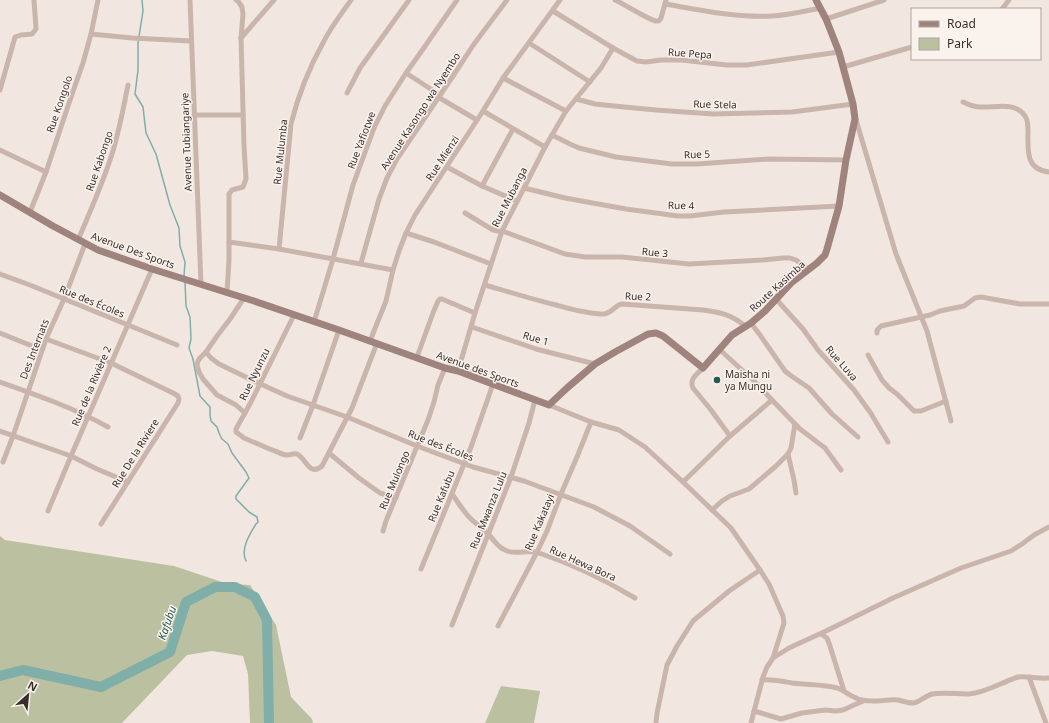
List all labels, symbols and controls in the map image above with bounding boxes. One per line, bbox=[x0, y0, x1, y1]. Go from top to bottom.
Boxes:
legend bbox=[911, 8, 1041, 60]
text: Road bbox=[947, 15, 976, 32]
text: Park bbox=[947, 35, 973, 52]
street label: Rue Pepa bbox=[668, 44, 712, 62]
street label: Avenue Kasongo wa Nyembo bbox=[377, 50, 463, 172]
street label: Rue Kongolo bbox=[43, 73, 75, 135]
street label: Avenue Tubiangariye bbox=[177, 92, 195, 192]
street label: Rue Stela bbox=[693, 97, 737, 111]
street label: Rue Yafiotwe bbox=[344, 109, 379, 171]
street label: Rue Mulumba bbox=[270, 119, 290, 185]
street label: Rue Kabongo bbox=[82, 129, 116, 193]
street label: Rue Mienzi bbox=[422, 133, 462, 183]
street label: Rue 5 bbox=[684, 147, 711, 161]
street label: Rue Mubanga bbox=[488, 165, 530, 229]
street label: Rue 4 bbox=[668, 198, 695, 212]
street label: Avenue Des Sports bbox=[89, 228, 177, 272]
street label: Rue 3 bbox=[641, 244, 669, 260]
street label: Route Kasimba bbox=[746, 257, 808, 315]
street label: Rue des Écoles bbox=[57, 282, 127, 321]
street label: Rue 2 bbox=[625, 289, 652, 303]
street label: Des Internats bbox=[16, 317, 52, 381]
street label: Rue 1 bbox=[521, 328, 551, 348]
street label: Rue Luva bbox=[823, 342, 861, 384]
street label: Rue de la Rivière 2 bbox=[68, 344, 114, 428]
street label: Rue Nyunzu bbox=[235, 345, 273, 403]
street label: Avenue des Sports bbox=[435, 348, 522, 391]
place label: Maisha ni ya Mungu bbox=[725, 367, 772, 393]
marker: Maisha ni ya Mungu bbox=[712, 375, 722, 385]
street label: Rue De la Riviere bbox=[108, 416, 162, 490]
street label: Rue des Écoles bbox=[406, 426, 476, 464]
street label: Rue Mulongo bbox=[375, 448, 413, 512]
street label: Rue Kafubu bbox=[424, 468, 458, 524]
street label: Rue Mwanza Lulu bbox=[466, 469, 510, 551]
street label: Rue Kakatayi bbox=[521, 492, 557, 552]
street label: Rue Hewa Bora bbox=[547, 542, 619, 584]
water label: Kafubu bbox=[154, 603, 180, 642]
north arrow bbox=[8, 675, 48, 715]
text: N bbox=[25, 677, 40, 694]

